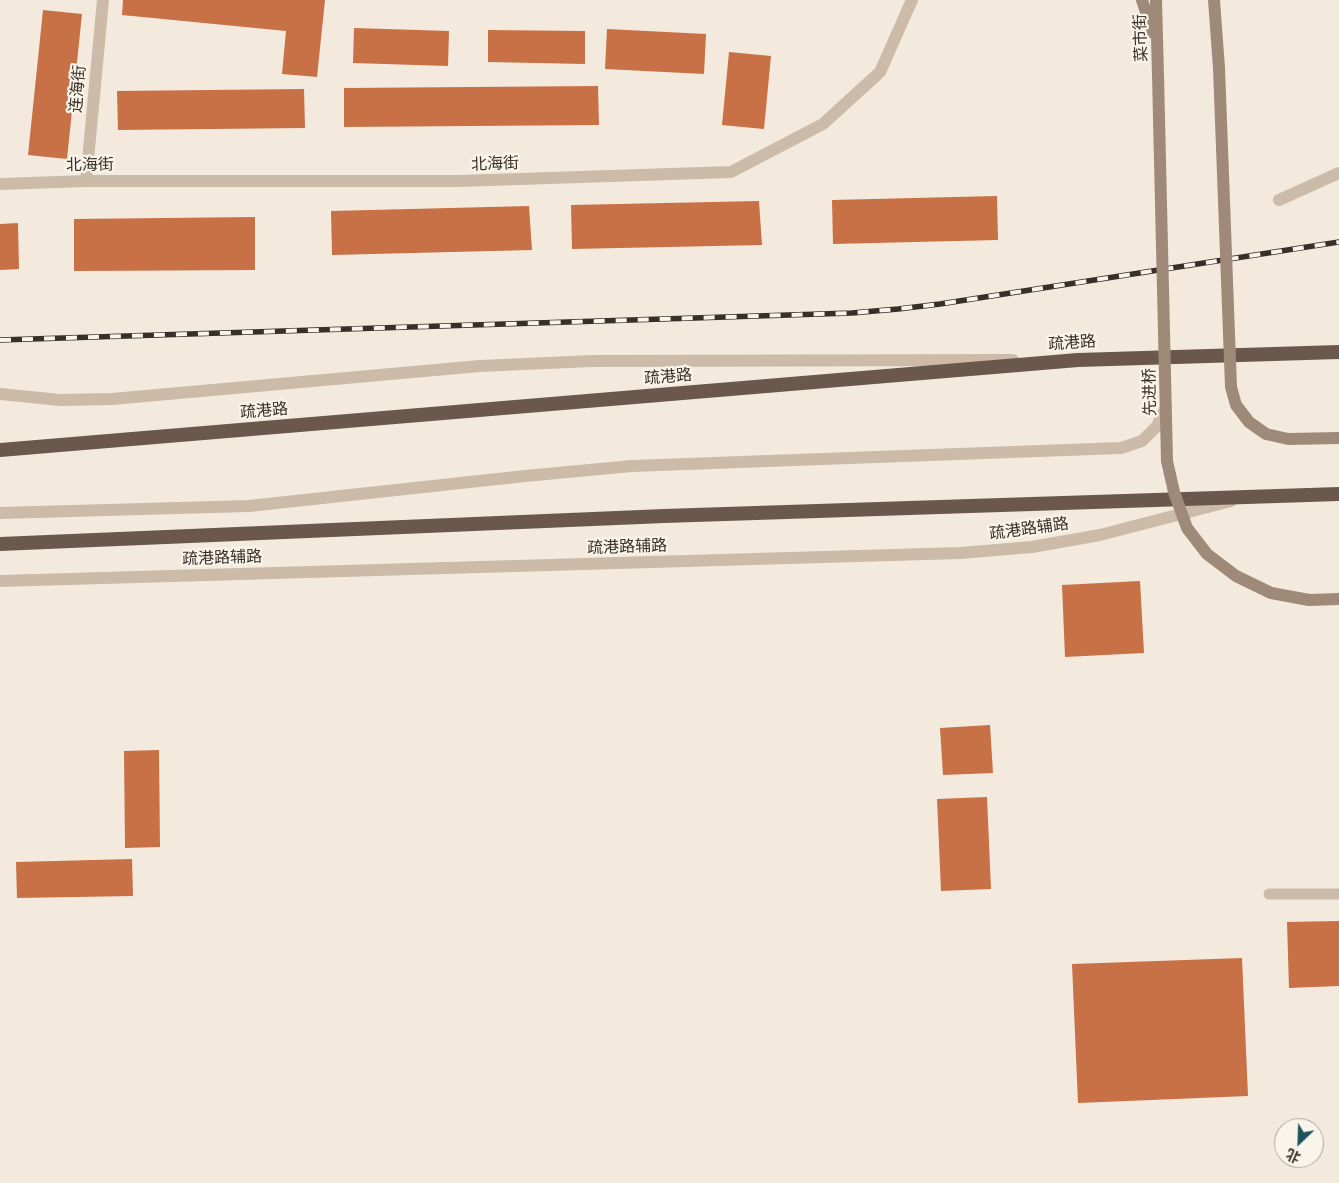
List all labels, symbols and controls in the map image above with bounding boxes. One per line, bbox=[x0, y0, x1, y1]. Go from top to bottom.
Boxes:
street label: 菜市街 bbox=[1131, 14, 1151, 62]
street label: 连海街 bbox=[66, 64, 90, 114]
street label: 北海街 bbox=[471, 154, 519, 174]
street label: 北海街 bbox=[66, 155, 114, 175]
street label: 疏港路 bbox=[1047, 332, 1097, 354]
street label: 疏港路 bbox=[643, 365, 693, 389]
street label: 先进桥 bbox=[1140, 368, 1160, 416]
street label: 疏港路 bbox=[239, 399, 289, 423]
street label: 疏港路辅路 bbox=[988, 514, 1070, 544]
street label: 疏港路辅路 bbox=[587, 536, 667, 558]
street label: 疏港路辅路 bbox=[182, 547, 262, 569]
north arrow bbox=[1274, 1118, 1324, 1168]
text: 北 bbox=[1283, 1145, 1303, 1167]

